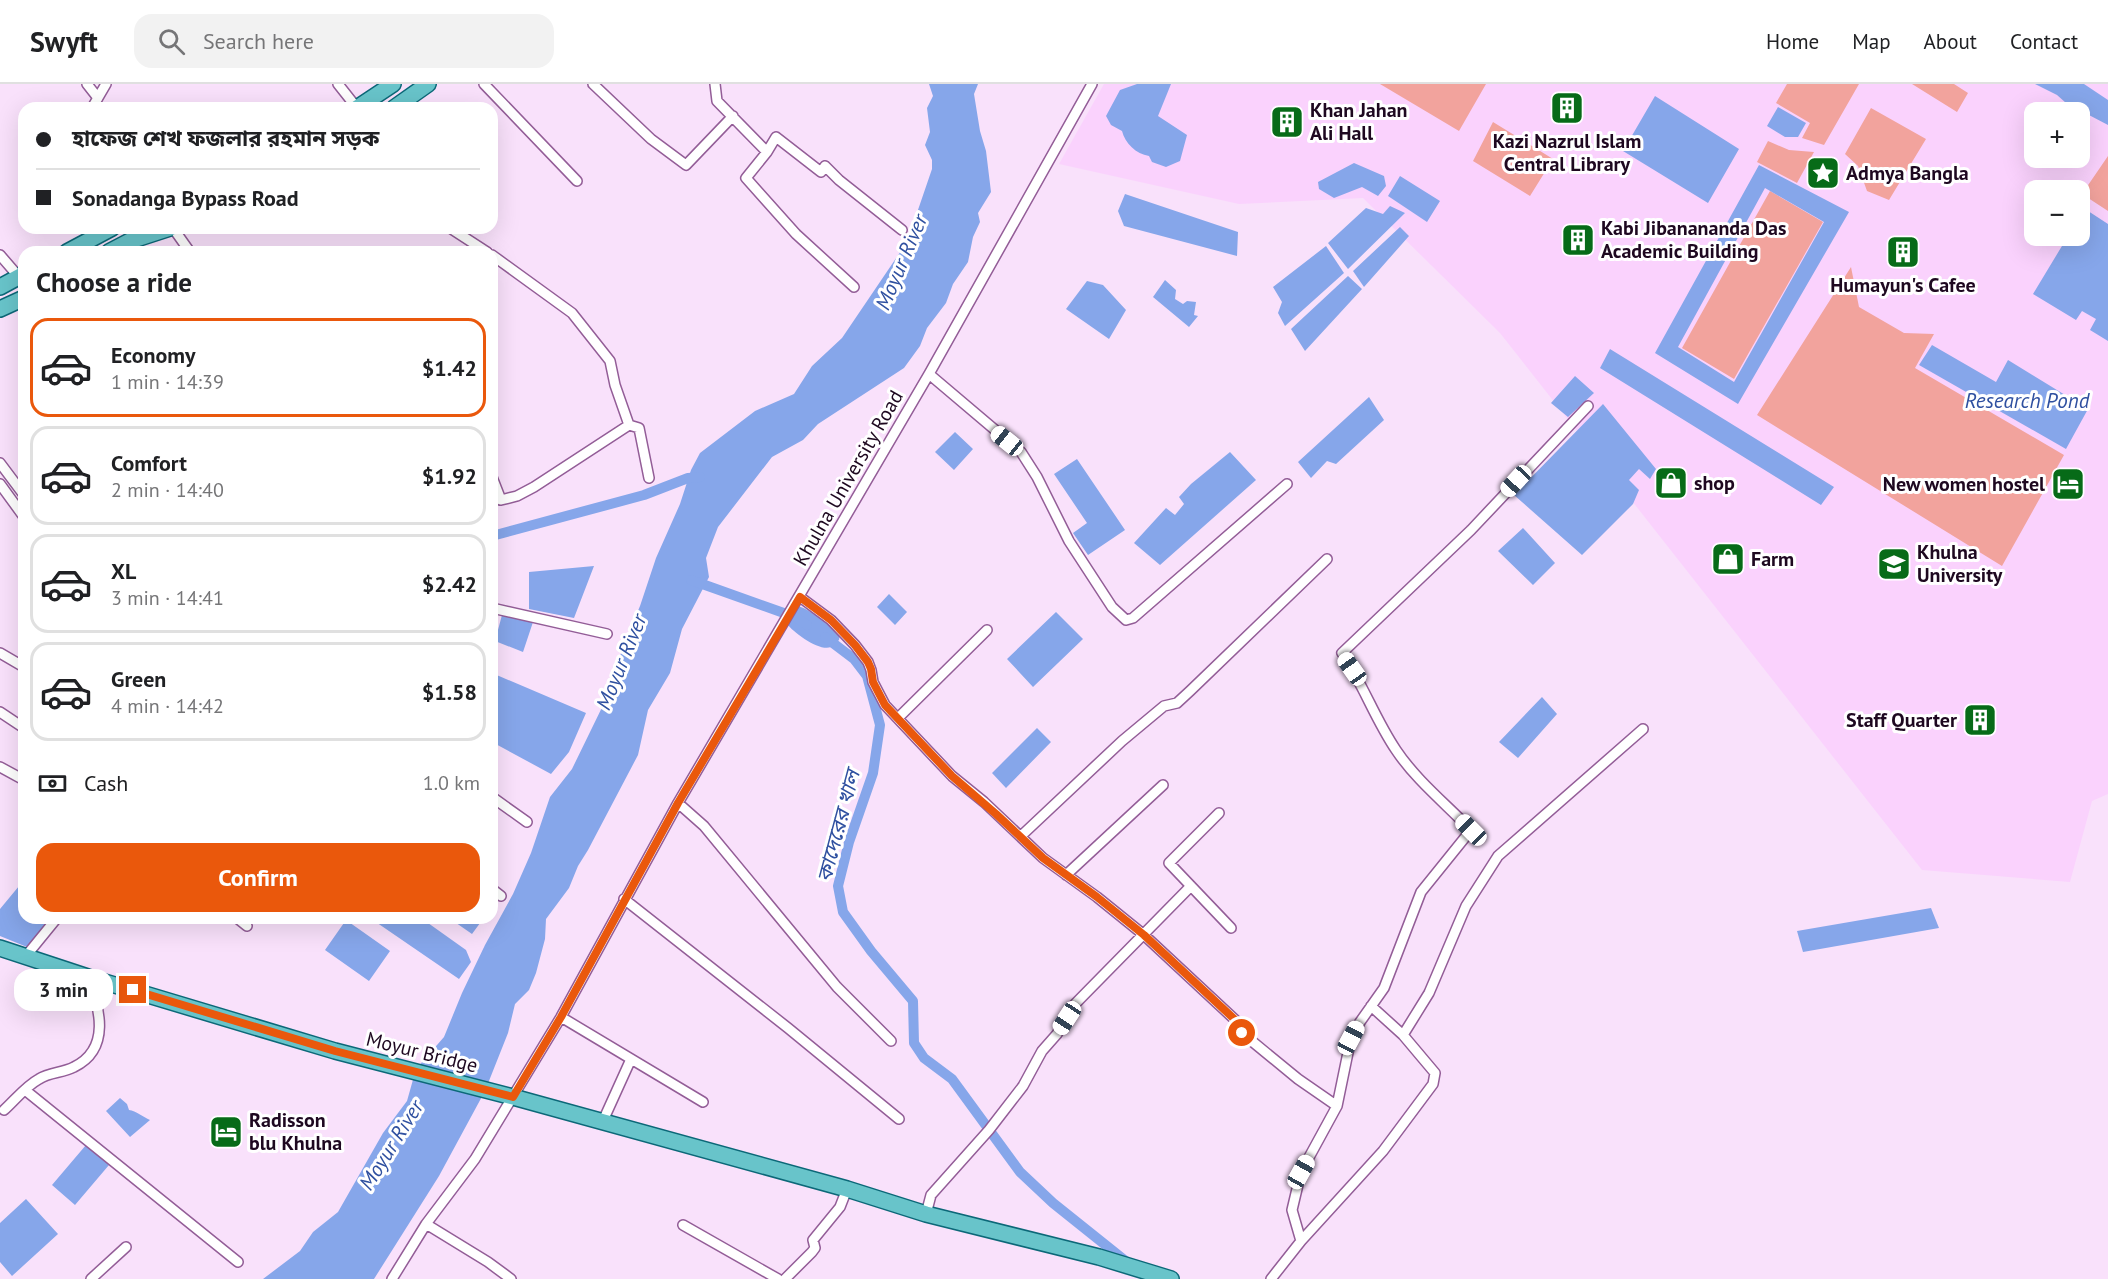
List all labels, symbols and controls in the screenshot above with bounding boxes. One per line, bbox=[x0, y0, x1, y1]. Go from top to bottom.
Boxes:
search box bbox=[134, 14, 554, 68]
text: Swyft bbox=[30, 23, 98, 60]
icon: search bbox=[155, 25, 188, 58]
text: Search here bbox=[203, 27, 314, 55]
text: Home bbox=[1766, 28, 1819, 55]
text: Map bbox=[1852, 28, 1891, 55]
text: About bbox=[1924, 28, 1977, 55]
text: Contact bbox=[2010, 28, 2078, 55]
building icon: Kazi Nazrul Islam Central Library bbox=[1549, 90, 1585, 126]
place label: Khan Jahan Ali Hall bbox=[1310, 97, 1408, 146]
map controls bbox=[2024, 102, 2090, 246]
button: + bbox=[2024, 102, 2090, 168]
building icon: Khan Jahan Ali Hall bbox=[1269, 104, 1305, 140]
text: হাফেজ শেখ ফজলার রহমান সড়ক bbox=[72, 124, 379, 152]
place label: Kazi Nazrul Islam Central Library bbox=[1493, 128, 1641, 177]
place icon: Admya Bangla bbox=[1805, 155, 1841, 191]
place label: Admya Bangla bbox=[1846, 160, 1969, 186]
button: − bbox=[2024, 180, 2090, 246]
text: Sonadanga Bypass Road bbox=[72, 184, 299, 212]
water label: Moyur River bbox=[869, 208, 934, 314]
place label: Kabi Jibanananda Das Academic Building bbox=[1601, 215, 1786, 264]
building icon: Kabi Jibanananda Das Academic Building bbox=[1560, 222, 1596, 258]
building icon: Humayun's Cafee bbox=[1885, 234, 1921, 270]
text: Choose a ride bbox=[36, 265, 192, 299]
place label: Humayun's Cafee bbox=[1830, 272, 1976, 298]
icon: car bbox=[39, 341, 93, 395]
text: Economy bbox=[111, 341, 195, 369]
text: $1.42 bbox=[422, 354, 477, 382]
text: 1 min · 14:39 bbox=[111, 369, 224, 395]
street label: Khulna University Road bbox=[787, 386, 909, 570]
water label: Research Pond bbox=[1965, 387, 2091, 414]
car bbox=[987, 423, 1027, 459]
icon: car bbox=[39, 449, 93, 503]
text: Comfort bbox=[111, 449, 187, 477]
text: $1.92 bbox=[422, 462, 477, 490]
car bbox=[1497, 462, 1535, 500]
shop icon: shop bbox=[1653, 465, 1689, 501]
hotel icon: New women hostel bbox=[2050, 466, 2086, 502]
place label: shop bbox=[1694, 470, 1735, 496]
place label: New women hostel bbox=[1883, 471, 2045, 497]
text: 2 min · 14:40 bbox=[111, 477, 224, 503]
place label: Khulna University bbox=[1917, 539, 2003, 588]
shop icon: Farm bbox=[1710, 541, 1746, 577]
place label: Farm bbox=[1751, 546, 1794, 572]
school or university icon: Khulna University bbox=[1876, 546, 1912, 582]
icon: car bbox=[39, 557, 93, 611]
text: XL bbox=[111, 557, 136, 585]
text: $2.42 bbox=[422, 570, 477, 598]
text: 3 min · 14:41 bbox=[111, 585, 224, 611]
water label: Moyur River bbox=[590, 608, 653, 714]
car bbox=[1334, 649, 1370, 689]
icon: car bbox=[39, 665, 93, 719]
text: Green bbox=[111, 665, 166, 693]
text: $1.58 bbox=[422, 678, 477, 706]
text: 4 min · 14:42 bbox=[111, 693, 224, 719]
building icon: Staff Quarter bbox=[1962, 702, 1998, 738]
place label: Staff Quarter bbox=[1846, 707, 1957, 733]
water label: কাদেরের খাল bbox=[810, 764, 867, 885]
icon: cash bbox=[36, 767, 69, 800]
text: Cash bbox=[84, 769, 128, 797]
text: 1.0 km bbox=[423, 770, 480, 796]
car bbox=[1452, 811, 1490, 849]
button: Confirm bbox=[36, 843, 480, 912]
callout: 3 min bbox=[13, 969, 112, 1011]
route end bbox=[119, 976, 146, 1003]
text: 3 min bbox=[39, 977, 88, 1003]
car bbox=[1050, 998, 1084, 1038]
car bbox=[1335, 1018, 1367, 1058]
route start bbox=[1228, 1019, 1255, 1046]
street label: Moyur Bridge bbox=[364, 1026, 480, 1078]
water label: Moyur River bbox=[353, 1093, 430, 1195]
place label: Radisson blu Khulna bbox=[249, 1107, 342, 1156]
hotel icon: Radisson blu Khulna bbox=[208, 1114, 244, 1150]
car bbox=[1284, 1152, 1318, 1192]

